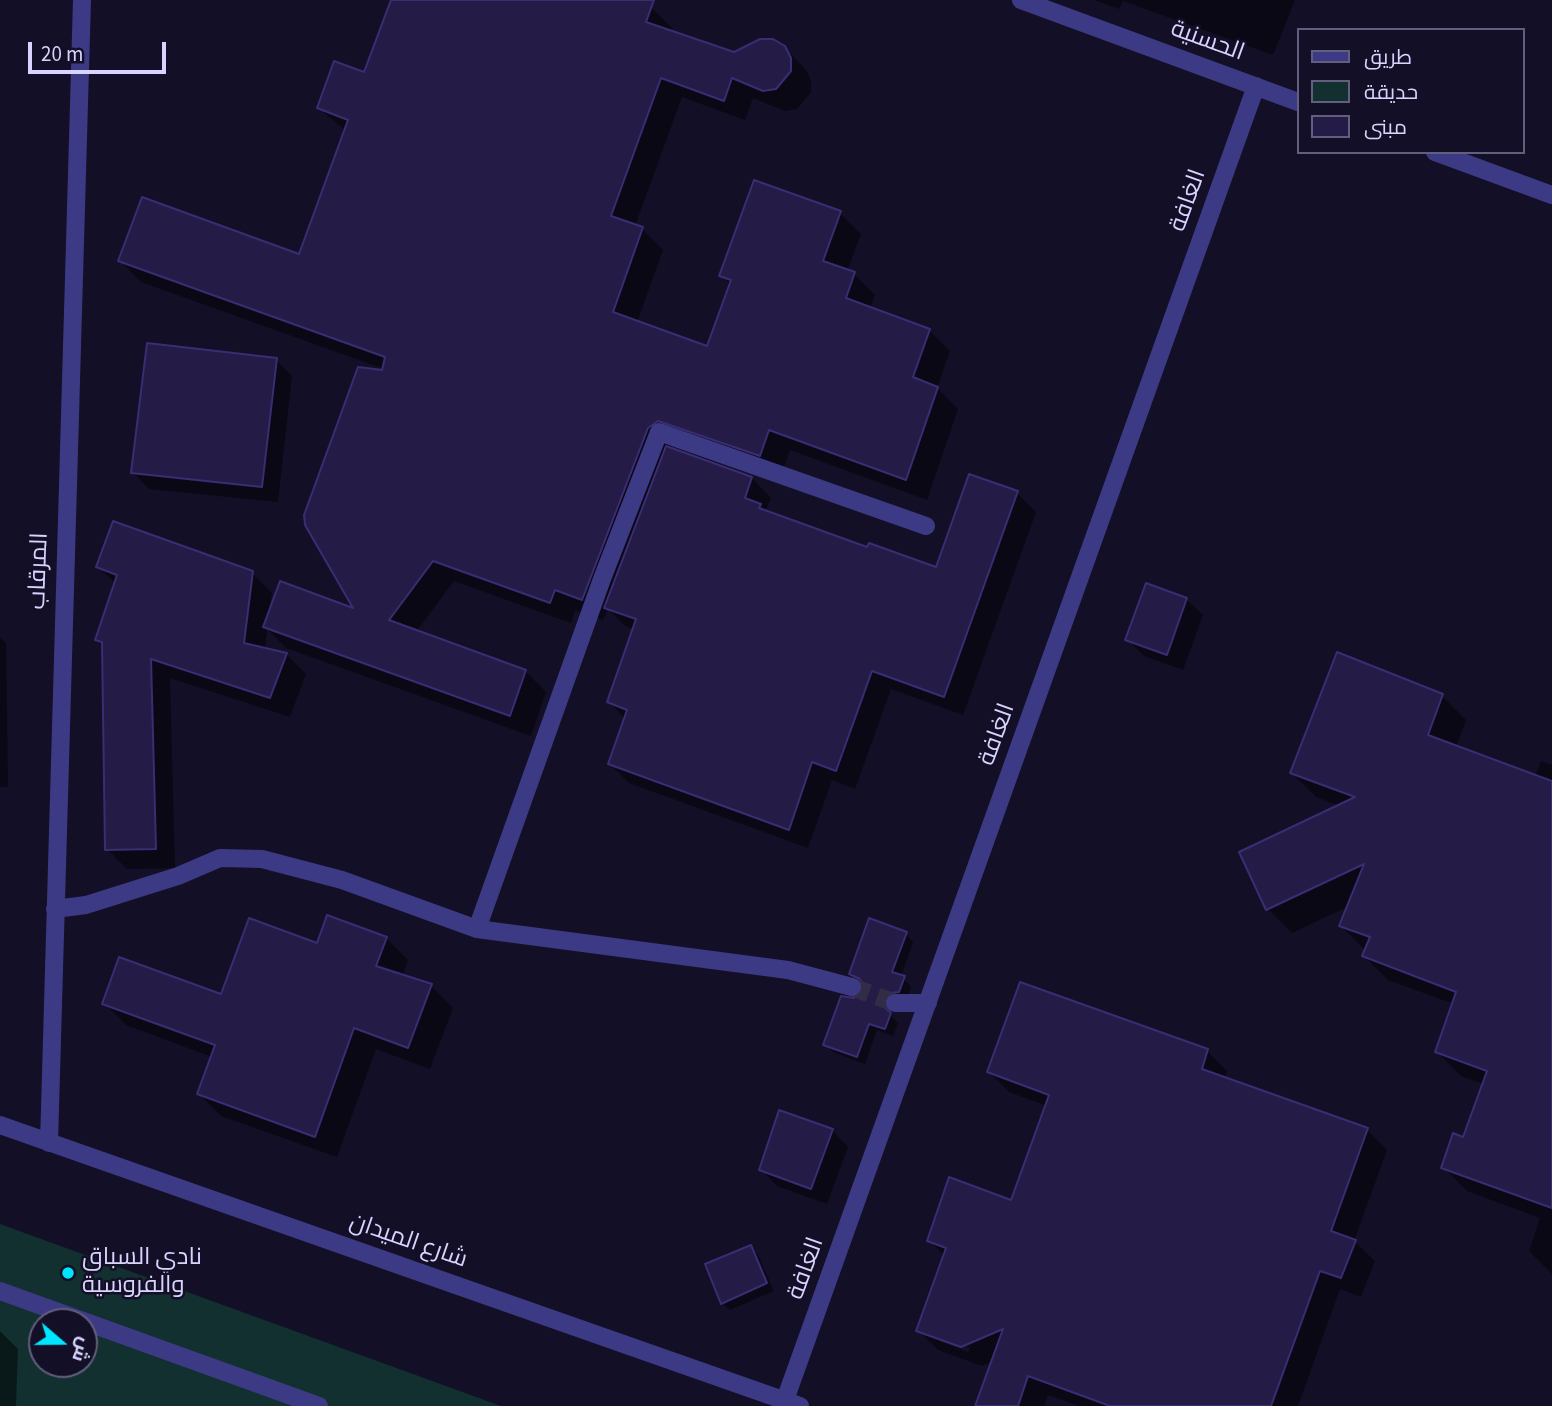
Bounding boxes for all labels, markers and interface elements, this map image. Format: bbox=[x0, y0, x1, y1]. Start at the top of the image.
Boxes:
street label: الحسنية bbox=[1166, 15, 1248, 69]
scale bar bbox=[32, 28, 170, 72]
legend bbox=[1296, 28, 1524, 154]
text: 20 m bbox=[41, 39, 83, 69]
text: طريق bbox=[1364, 42, 1412, 72]
text: حديقة bbox=[1364, 77, 1418, 107]
text: مبنى bbox=[1364, 112, 1407, 142]
street label: الغافة bbox=[1165, 166, 1213, 236]
street label: المرقاب bbox=[24, 532, 56, 610]
street label: الغافة bbox=[974, 700, 1022, 770]
street label: شارع الميدان bbox=[345, 1208, 471, 1276]
street label: الغافة bbox=[783, 1234, 831, 1304]
place label: نادي السباق والفروسية bbox=[82, 1245, 202, 1301]
marker: نادي السباق والفروسية bbox=[60, 1265, 76, 1281]
north arrow bbox=[28, 1308, 98, 1378]
text: ش bbox=[64, 1334, 98, 1366]

